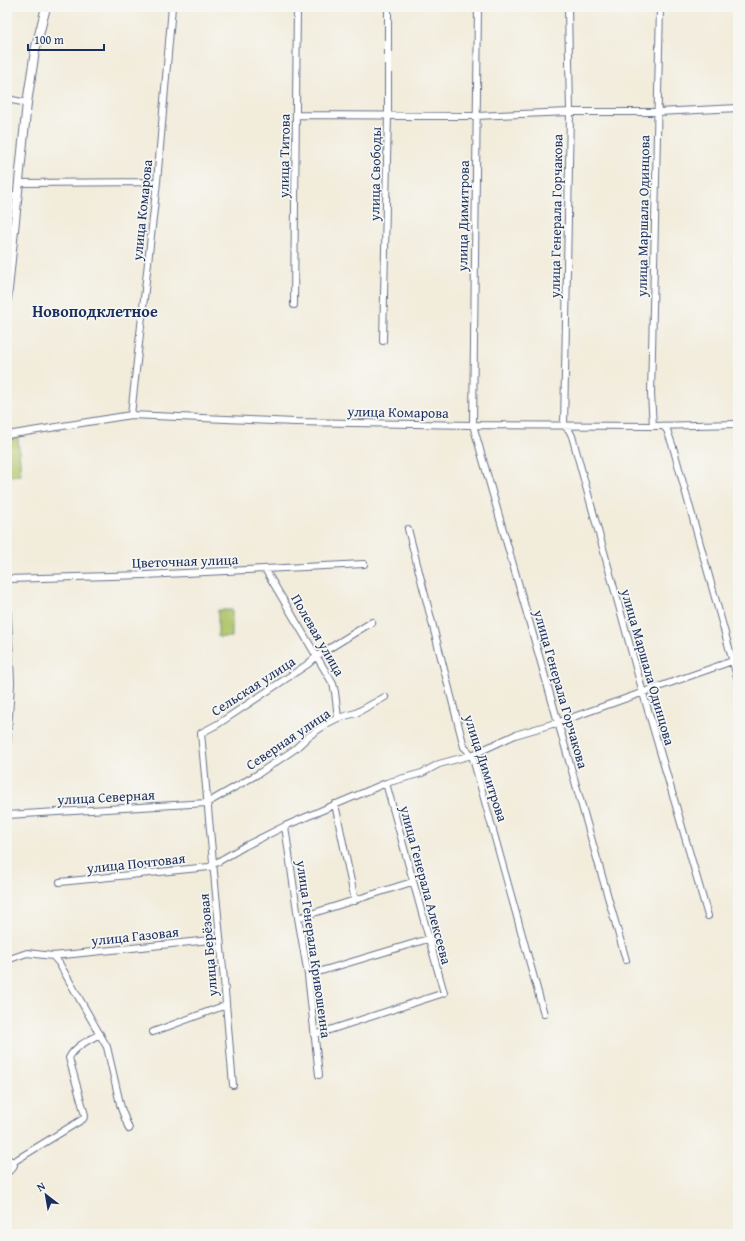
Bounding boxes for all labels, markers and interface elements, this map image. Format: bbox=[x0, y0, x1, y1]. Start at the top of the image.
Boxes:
scale bar bbox=[28, 26, 104, 52]
text: 100 m bbox=[34, 31, 64, 48]
street label: улица Титова bbox=[273, 113, 295, 199]
street label: улица Свободы bbox=[364, 127, 386, 222]
street label: улица Генерала Горчакова bbox=[545, 133, 567, 299]
street label: улица Маршала Одинцова bbox=[632, 135, 654, 298]
street label: улица Комарова bbox=[127, 158, 157, 263]
street label: улица Димитрова bbox=[452, 160, 474, 273]
district label: Новоподклетное bbox=[32, 299, 158, 323]
street label: улица Комарова bbox=[346, 401, 449, 423]
street label: Цветочная улица bbox=[131, 549, 239, 573]
street label: улица Маршала Одинцова bbox=[616, 585, 680, 748]
street label: Полевая улица bbox=[286, 590, 350, 680]
street label: улица Генерала Горчакова bbox=[528, 606, 593, 771]
street label: Сельская улица bbox=[207, 651, 299, 721]
street label: Северная улица bbox=[242, 703, 334, 775]
street label: улица Димитрова bbox=[459, 711, 513, 824]
street label: улица Северная bbox=[56, 784, 155, 810]
street label: улица Генерала Алексеева bbox=[395, 802, 457, 967]
street label: улица Почтовая bbox=[85, 848, 186, 878]
street label: улица Генерала Кривошеина bbox=[291, 858, 336, 1040]
street label: улица Берёзовая bbox=[194, 893, 223, 998]
street label: улица Газовая bbox=[89, 921, 180, 951]
north arrow bbox=[26, 1175, 66, 1215]
text: N bbox=[34, 1177, 49, 1195]

